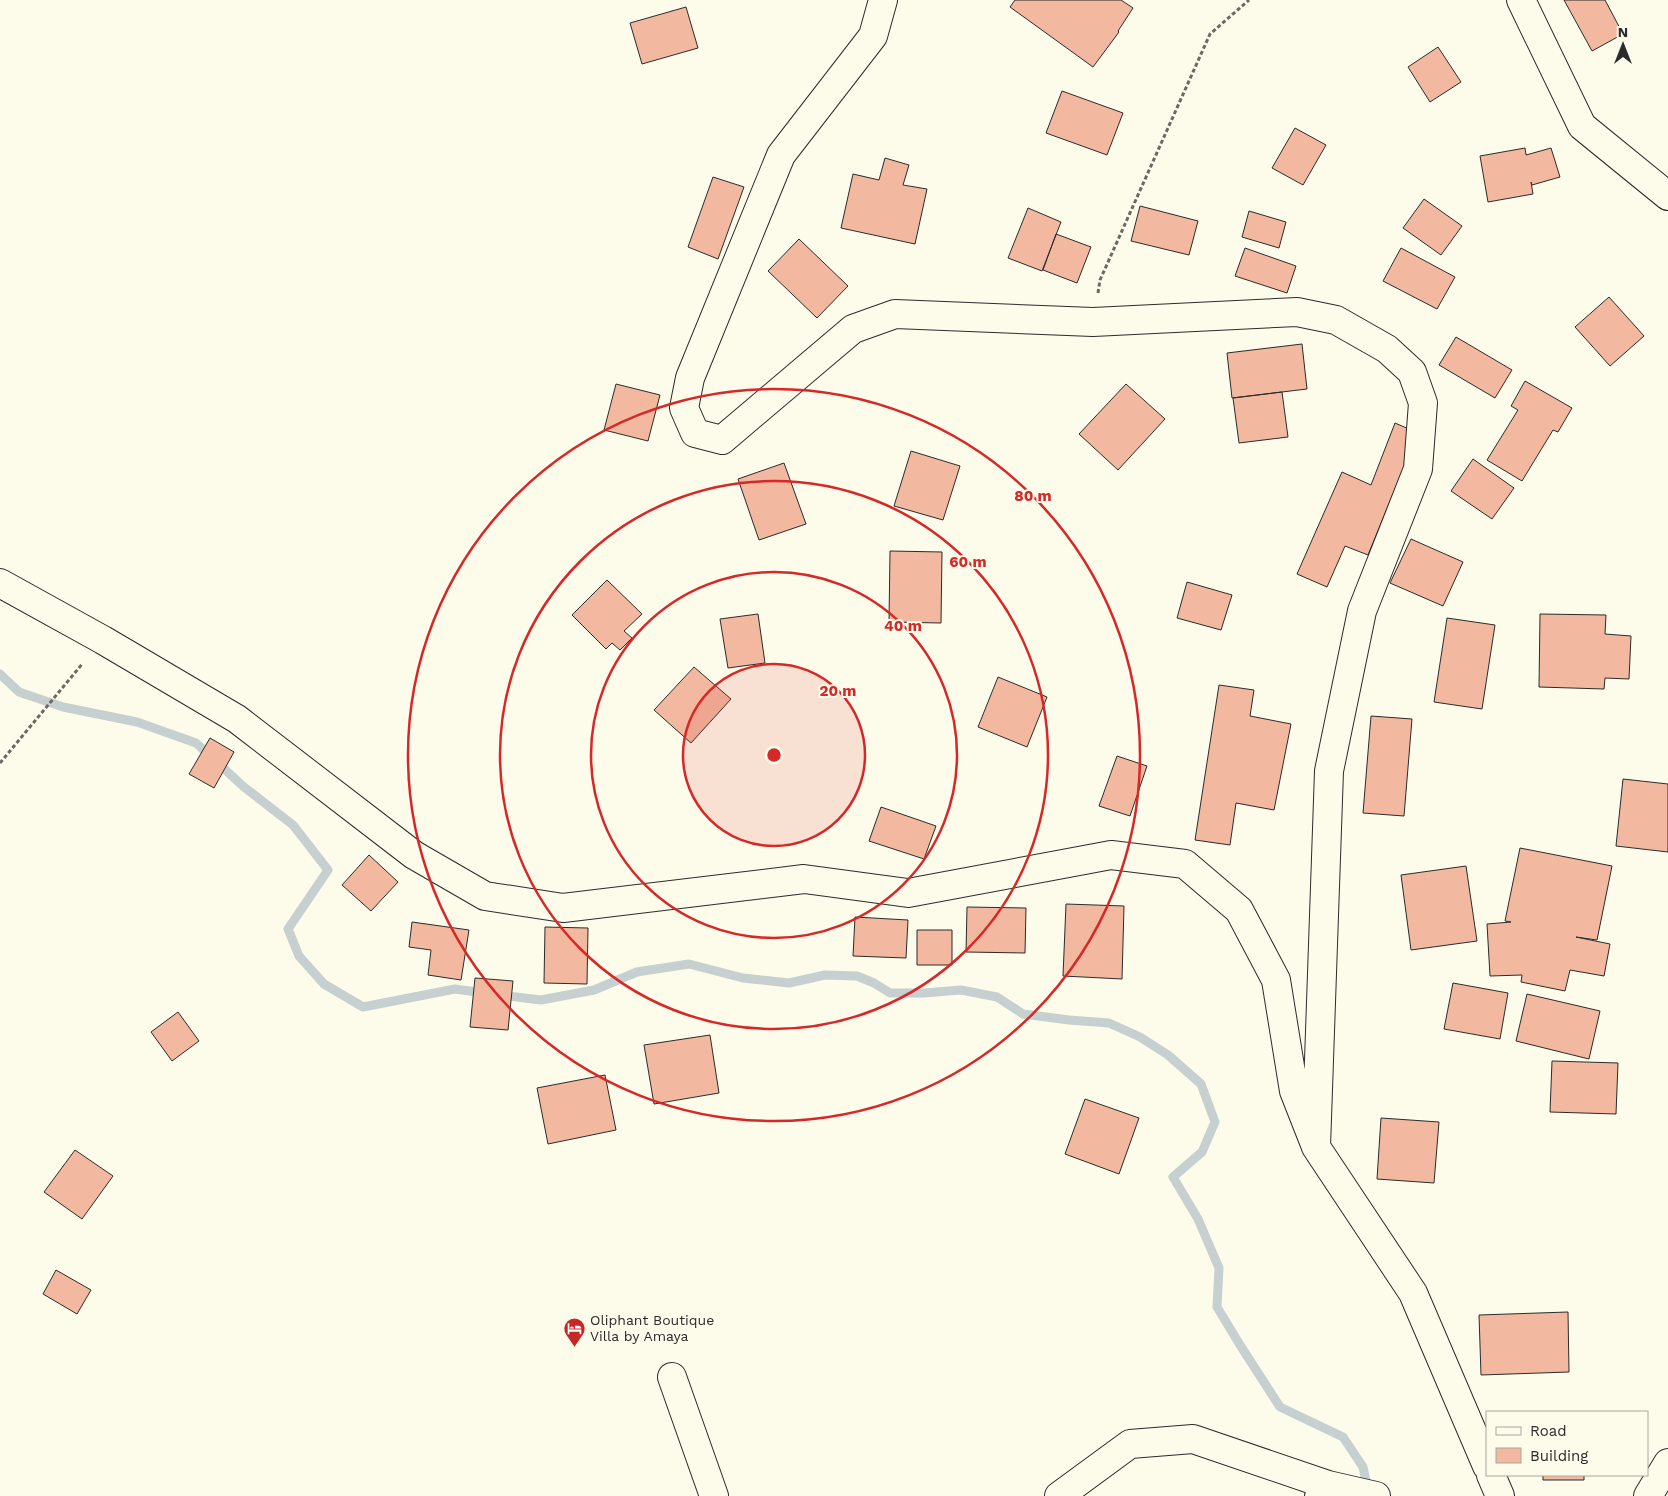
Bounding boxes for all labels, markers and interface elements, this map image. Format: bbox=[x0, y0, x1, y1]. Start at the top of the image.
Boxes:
north arrow bbox=[1598, 20, 1648, 70]
text: N bbox=[1618, 24, 1628, 40]
text: 80 m bbox=[1014, 487, 1052, 505]
text: 60 m bbox=[949, 553, 987, 571]
text: 40 m bbox=[884, 617, 922, 635]
text: 20 m bbox=[819, 682, 857, 700]
centre of rings bbox=[765, 746, 783, 764]
place label: Oliphant Boutique Villa by Amaya bbox=[590, 1312, 714, 1344]
hotel icon: Oliphant Boutique Villa by Amaya bbox=[562, 1316, 586, 1347]
legend bbox=[1486, 1411, 1648, 1476]
text: Road bbox=[1530, 1422, 1567, 1440]
text: Building bbox=[1530, 1447, 1588, 1465]

